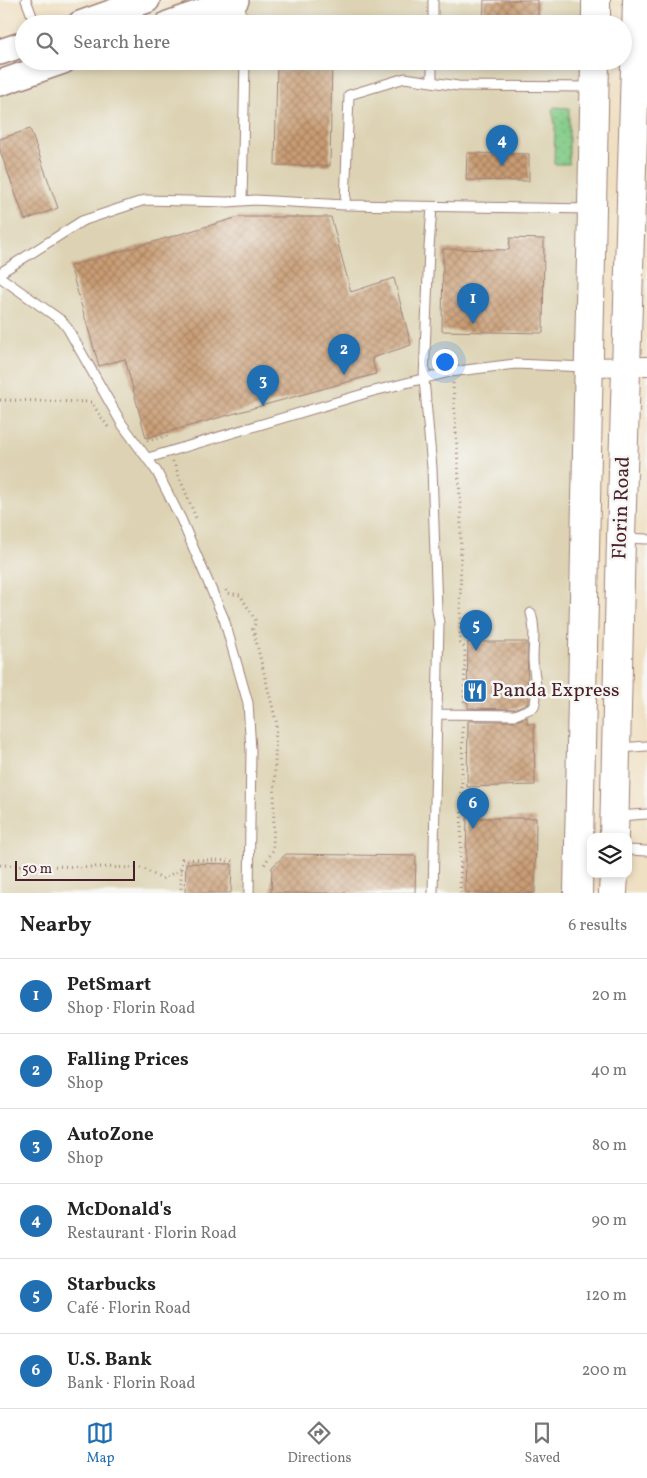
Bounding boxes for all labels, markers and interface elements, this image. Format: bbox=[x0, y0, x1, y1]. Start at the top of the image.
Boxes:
search box bbox=[15, 15, 632, 70]
icon: search bbox=[33, 29, 61, 57]
text: Search here bbox=[73, 30, 170, 56]
pin: 4 bbox=[486, 125, 518, 166]
pin: 1 bbox=[457, 283, 489, 324]
pin: 2 bbox=[328, 334, 360, 375]
your location bbox=[432, 349, 458, 375]
pin: 3 bbox=[247, 365, 279, 406]
street label: Florin Road bbox=[606, 456, 638, 560]
pin: 5 bbox=[460, 610, 492, 651]
place label: Panda Express bbox=[492, 677, 620, 705]
restaurant icon: Panda Express bbox=[462, 678, 488, 704]
pin: 6 bbox=[457, 788, 489, 829]
map controls bbox=[587, 833, 632, 878]
button: layers bbox=[587, 833, 632, 878]
scale bar bbox=[15, 858, 135, 881]
text: 50 m bbox=[22, 860, 52, 879]
text: Nearby bbox=[20, 911, 91, 940]
text: 6 results bbox=[568, 915, 627, 937]
text: PetSmart bbox=[67, 972, 151, 998]
text: 1 bbox=[33, 985, 39, 1007]
text: 20 m bbox=[592, 985, 627, 1007]
text: Shop · Florin Road bbox=[67, 998, 195, 1020]
text: Falling Prices bbox=[67, 1047, 189, 1073]
text: 2 bbox=[32, 1060, 40, 1082]
text: 40 m bbox=[591, 1060, 627, 1082]
text: Shop bbox=[67, 1073, 103, 1095]
text: AutoZone bbox=[67, 1122, 154, 1148]
text: 3 bbox=[32, 1135, 40, 1157]
text: 80 m bbox=[592, 1135, 627, 1157]
text: Shop bbox=[67, 1148, 103, 1170]
text: McDonald's bbox=[67, 1197, 172, 1223]
text: 4 bbox=[31, 1210, 41, 1232]
text: 90 m bbox=[591, 1210, 627, 1232]
text: Restaurant · Florin Road bbox=[67, 1223, 237, 1245]
text: Starbucks bbox=[67, 1272, 156, 1298]
text: 5 bbox=[32, 1285, 40, 1307]
text: 120 m bbox=[585, 1285, 627, 1307]
text: Café · Florin Road bbox=[67, 1298, 191, 1320]
text: U.S. Bank bbox=[67, 1347, 152, 1373]
text: 6 bbox=[32, 1360, 40, 1382]
text: 200 m bbox=[582, 1360, 627, 1382]
text: Bank · Florin Road bbox=[67, 1373, 195, 1395]
tab: Map bbox=[86, 1419, 114, 1468]
tab: Directions bbox=[287, 1419, 352, 1468]
tab: Saved bbox=[524, 1419, 561, 1468]

